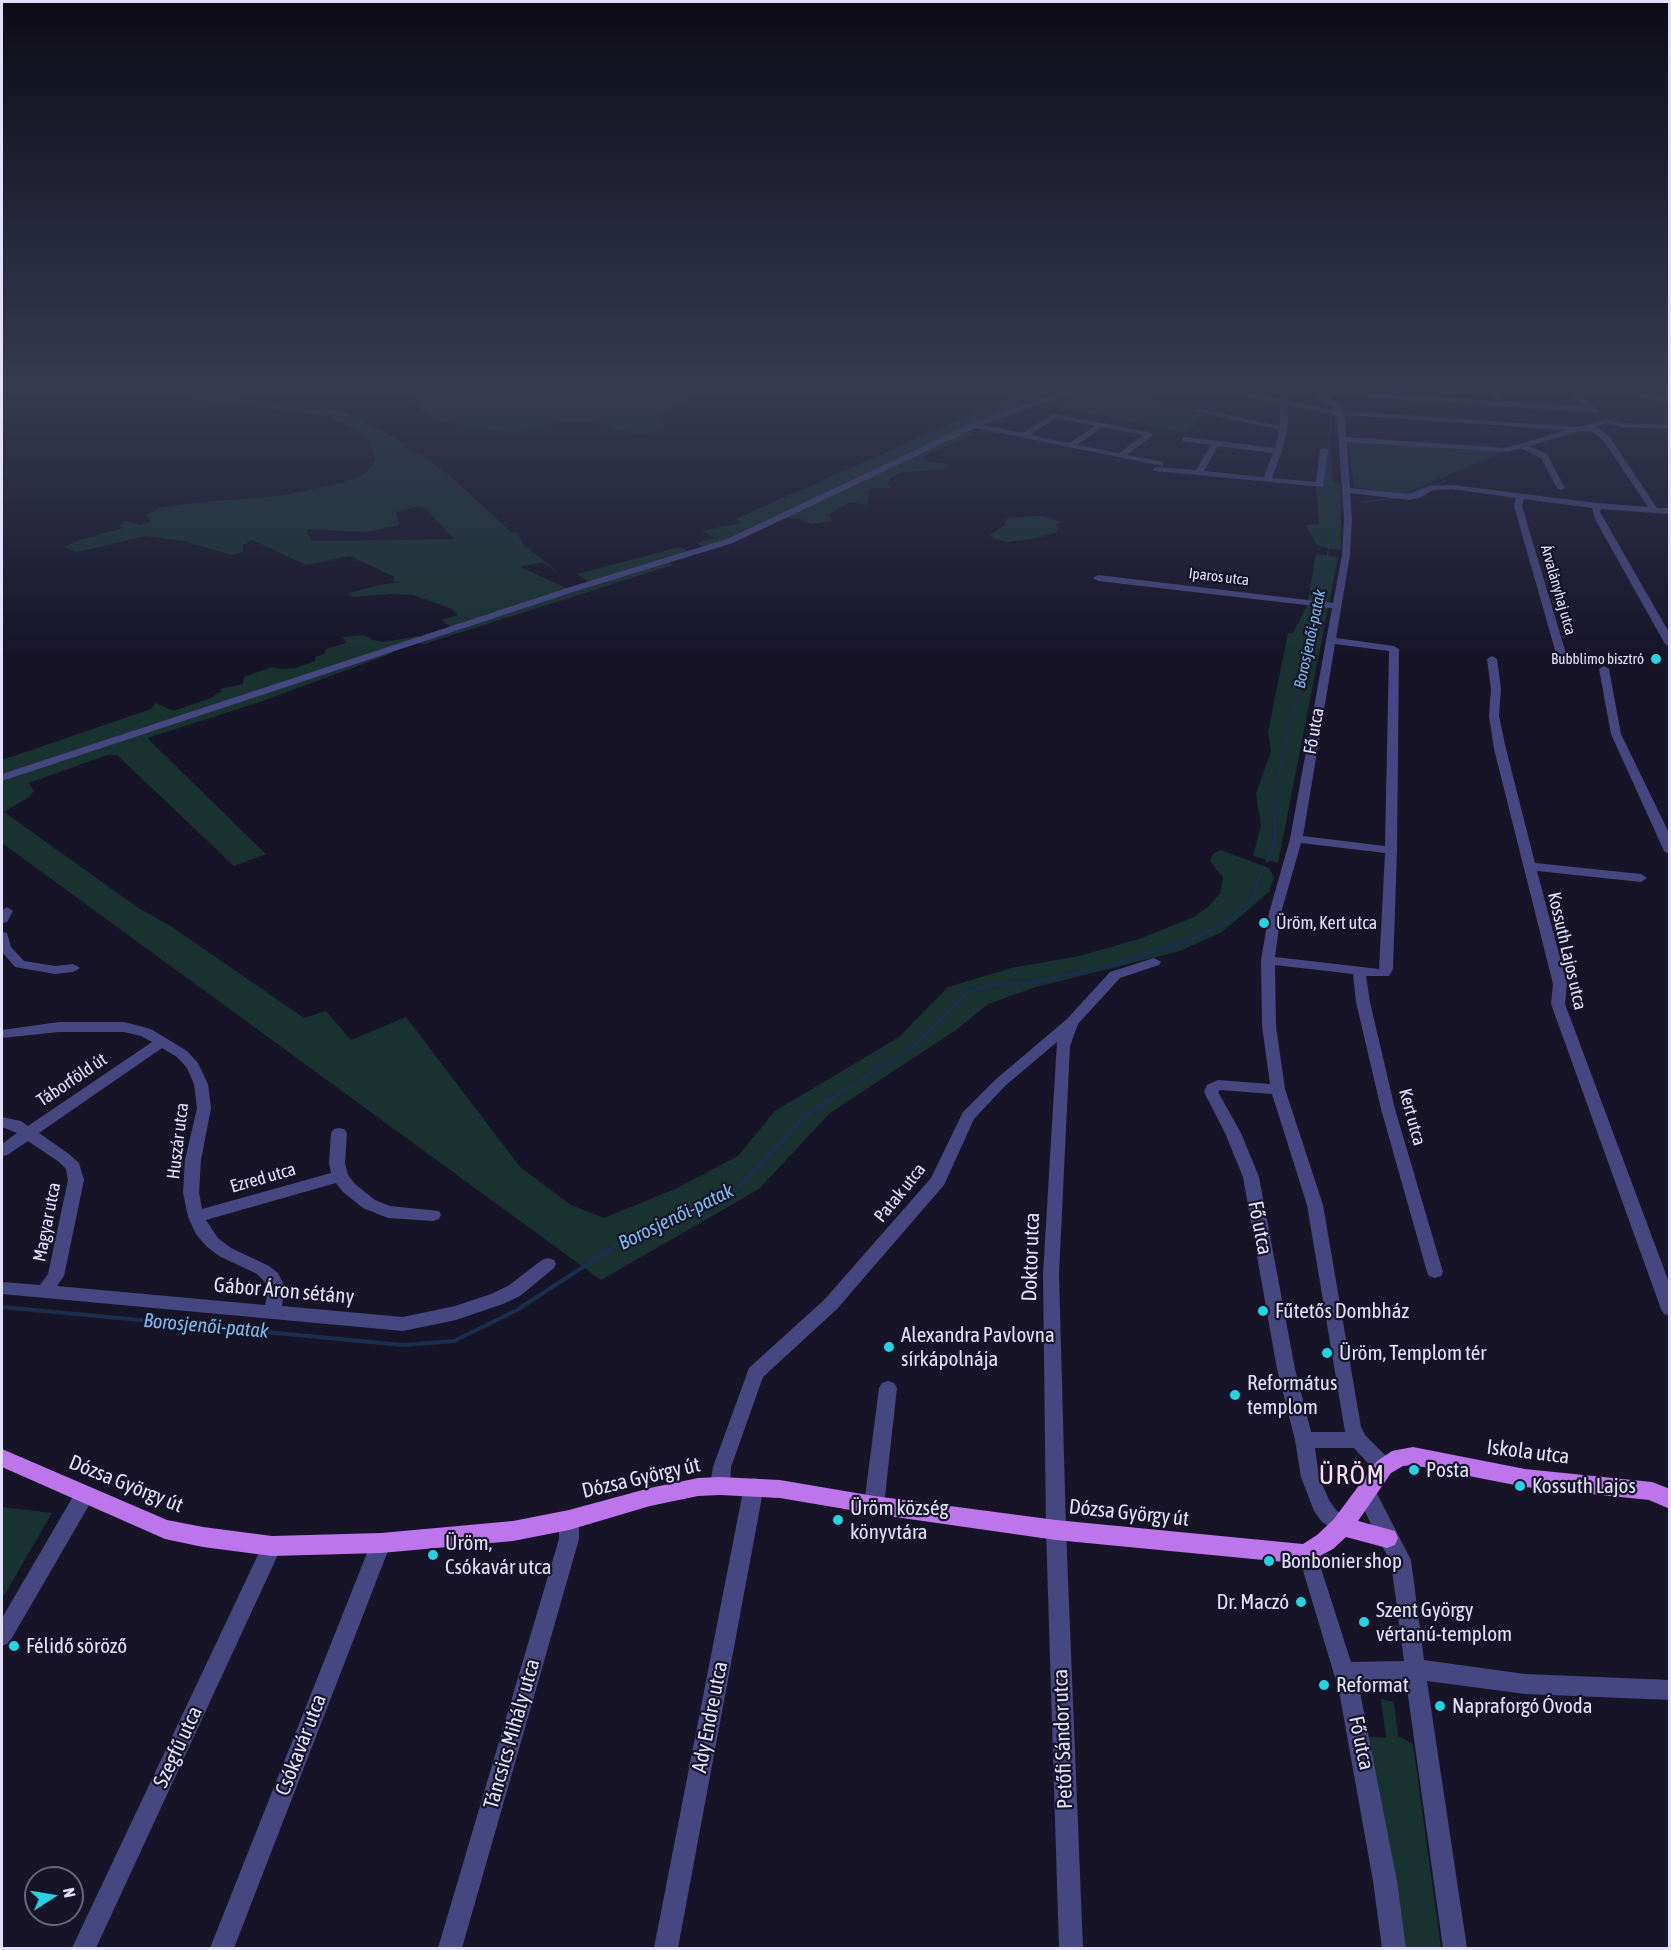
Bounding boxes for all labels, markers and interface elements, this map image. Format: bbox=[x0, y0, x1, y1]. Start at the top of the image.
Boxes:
street label: Árvalányhaj utca bbox=[1537, 543, 1579, 637]
street label: Iparos utca bbox=[1188, 564, 1250, 590]
water label: Borosjenői-patak bbox=[1290, 588, 1330, 690]
place label: Bubblimo bisztró bbox=[1551, 650, 1644, 668]
marker: Bubblimo bisztró bbox=[1649, 652, 1663, 666]
street label: Fő utca bbox=[1299, 706, 1329, 756]
street label: Kossuth Lajos utca bbox=[1543, 890, 1591, 1012]
place label: Üröm, Kert utca bbox=[1276, 912, 1377, 934]
marker: Üröm, Kert utca bbox=[1257, 916, 1271, 930]
street label: Táborföld út bbox=[33, 1049, 111, 1111]
street label: Kert utca bbox=[1394, 1086, 1430, 1148]
street label: Huszár utca bbox=[163, 1102, 193, 1180]
street label: Ezred utca bbox=[228, 1158, 298, 1198]
street label: Patak utca bbox=[870, 1159, 930, 1227]
water label: Borosjenői-patak bbox=[614, 1179, 738, 1255]
street label: Magyar utca bbox=[29, 1181, 65, 1263]
street label: Fő utca bbox=[1242, 1199, 1278, 1257]
street label: Doktor utca bbox=[1017, 1212, 1045, 1302]
street label: Gábor Áron sétány bbox=[213, 1272, 355, 1310]
place label: Fűtetős Dombház bbox=[1275, 1298, 1409, 1324]
marker: Fűtetős Dombház bbox=[1256, 1304, 1270, 1318]
water label: Borosjenői-patak bbox=[142, 1309, 270, 1343]
place label: Alexandra Pavlovna sírkápolnája bbox=[901, 1322, 1055, 1372]
marker: Alexandra Pavlovna sírkápolnája bbox=[882, 1340, 896, 1354]
place label: Üröm, Templom tér bbox=[1339, 1340, 1487, 1366]
marker: Üröm, Templom tér bbox=[1320, 1346, 1334, 1360]
place label: Református templom bbox=[1247, 1370, 1337, 1420]
marker: Református templom bbox=[1228, 1388, 1242, 1402]
street label: Iskola utca bbox=[1485, 1434, 1571, 1470]
street label: Dózsa György út bbox=[65, 1450, 187, 1518]
street label: Dózsa György út bbox=[579, 1452, 703, 1504]
place label: Posta bbox=[1426, 1457, 1469, 1483]
district label: ÜRÖM bbox=[1319, 1460, 1385, 1492]
marker: Posta bbox=[1407, 1463, 1421, 1477]
place label: Kossuth Lajos bbox=[1532, 1473, 1636, 1499]
marker: Kossuth Lajos bbox=[1513, 1479, 1527, 1493]
street label: Dózsa György út bbox=[1068, 1494, 1190, 1532]
place label: Üröm község könyvtára bbox=[850, 1495, 948, 1545]
marker: Üröm község könyvtára bbox=[831, 1513, 845, 1527]
place label: Üröm, Csókavár utca bbox=[445, 1530, 552, 1580]
marker: Üröm, Csókavár utca bbox=[426, 1548, 440, 1562]
place label: Bonbonier shop bbox=[1281, 1548, 1402, 1574]
marker: Bonbonier shop bbox=[1262, 1554, 1276, 1568]
place label: Dr. Maczó bbox=[1216, 1589, 1289, 1615]
marker: Dr. Maczó bbox=[1294, 1595, 1308, 1609]
place label: Szent György vértanú-templom bbox=[1376, 1597, 1512, 1647]
marker: Szent György vértanú-templom bbox=[1357, 1615, 1371, 1629]
place label: Félidő söröző bbox=[26, 1633, 127, 1659]
marker: Félidő söröző bbox=[7, 1639, 21, 1653]
street label: Táncsics Mihály utca bbox=[479, 1656, 545, 1812]
street label: Ady Endre utca bbox=[687, 1659, 733, 1775]
street label: Petőfi Sándor utca bbox=[1048, 1669, 1078, 1809]
place label: Reformat bbox=[1336, 1672, 1409, 1698]
marker: Reformat bbox=[1317, 1678, 1331, 1692]
street label: Csókavár utca bbox=[270, 1691, 332, 1799]
place label: Napraforgó Óvoda bbox=[1452, 1693, 1593, 1719]
marker: Napraforgó Óvoda bbox=[1433, 1699, 1447, 1713]
street label: Szegfű utca bbox=[148, 1702, 208, 1792]
street label: Fő utca bbox=[1343, 1714, 1379, 1772]
north arrow bbox=[24, 1866, 84, 1926]
text: N bbox=[60, 1886, 79, 1899]

